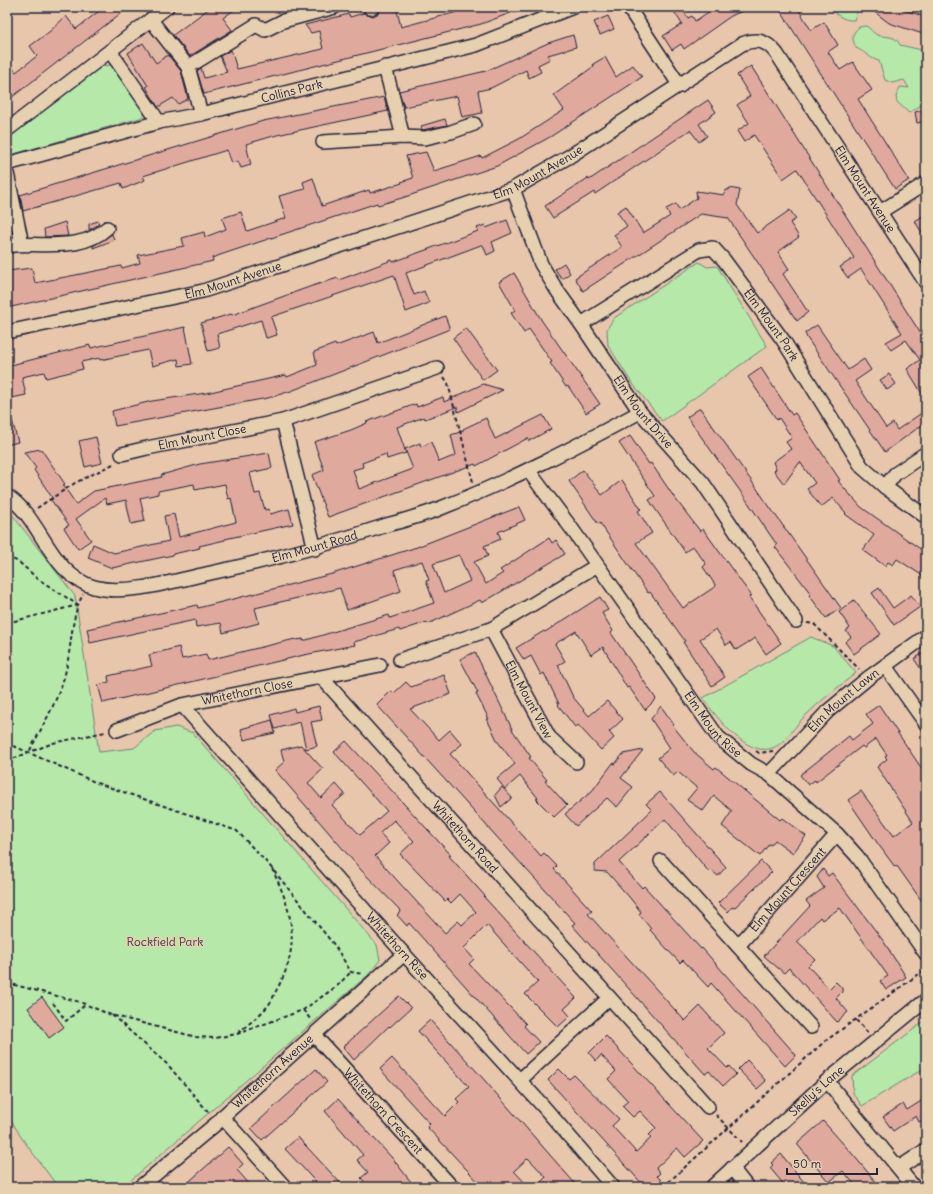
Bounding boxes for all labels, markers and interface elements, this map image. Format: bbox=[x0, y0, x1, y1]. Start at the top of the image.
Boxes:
street label: Collins Park bbox=[259, 76, 324, 106]
street label: Elm Mount Avenue bbox=[491, 142, 585, 202]
street label: Elm Mount Avenue bbox=[832, 143, 899, 235]
street label: Elm Mount Avenue bbox=[183, 258, 283, 302]
street label: Elm Mount Park bbox=[741, 286, 802, 364]
street label: Elm Mount Drive bbox=[610, 372, 677, 451]
street label: Elm Mount Close bbox=[157, 420, 248, 453]
street label: Elm Mount Road bbox=[270, 527, 359, 565]
street label: Elm Mount View bbox=[502, 658, 557, 741]
street label: Elm Mount Lawn bbox=[804, 665, 882, 735]
street label: Whitethorn Close bbox=[200, 675, 294, 708]
street label: Elm Mount Rise bbox=[681, 688, 745, 761]
street label: Whitethorn Road bbox=[429, 798, 502, 876]
street label: Elm Mount Crescent bbox=[746, 844, 829, 935]
street label: Whitethorn Rise bbox=[363, 909, 432, 983]
park label: Rockfield Park bbox=[127, 934, 203, 949]
street label: Whitethorn Avenue bbox=[229, 1031, 316, 1111]
street label: Skelly's Lane bbox=[786, 1062, 847, 1119]
street label: Whitethorn Crescent bbox=[341, 1065, 426, 1157]
scale bar bbox=[787, 1150, 877, 1176]
text: 50 m bbox=[793, 1156, 822, 1171]

